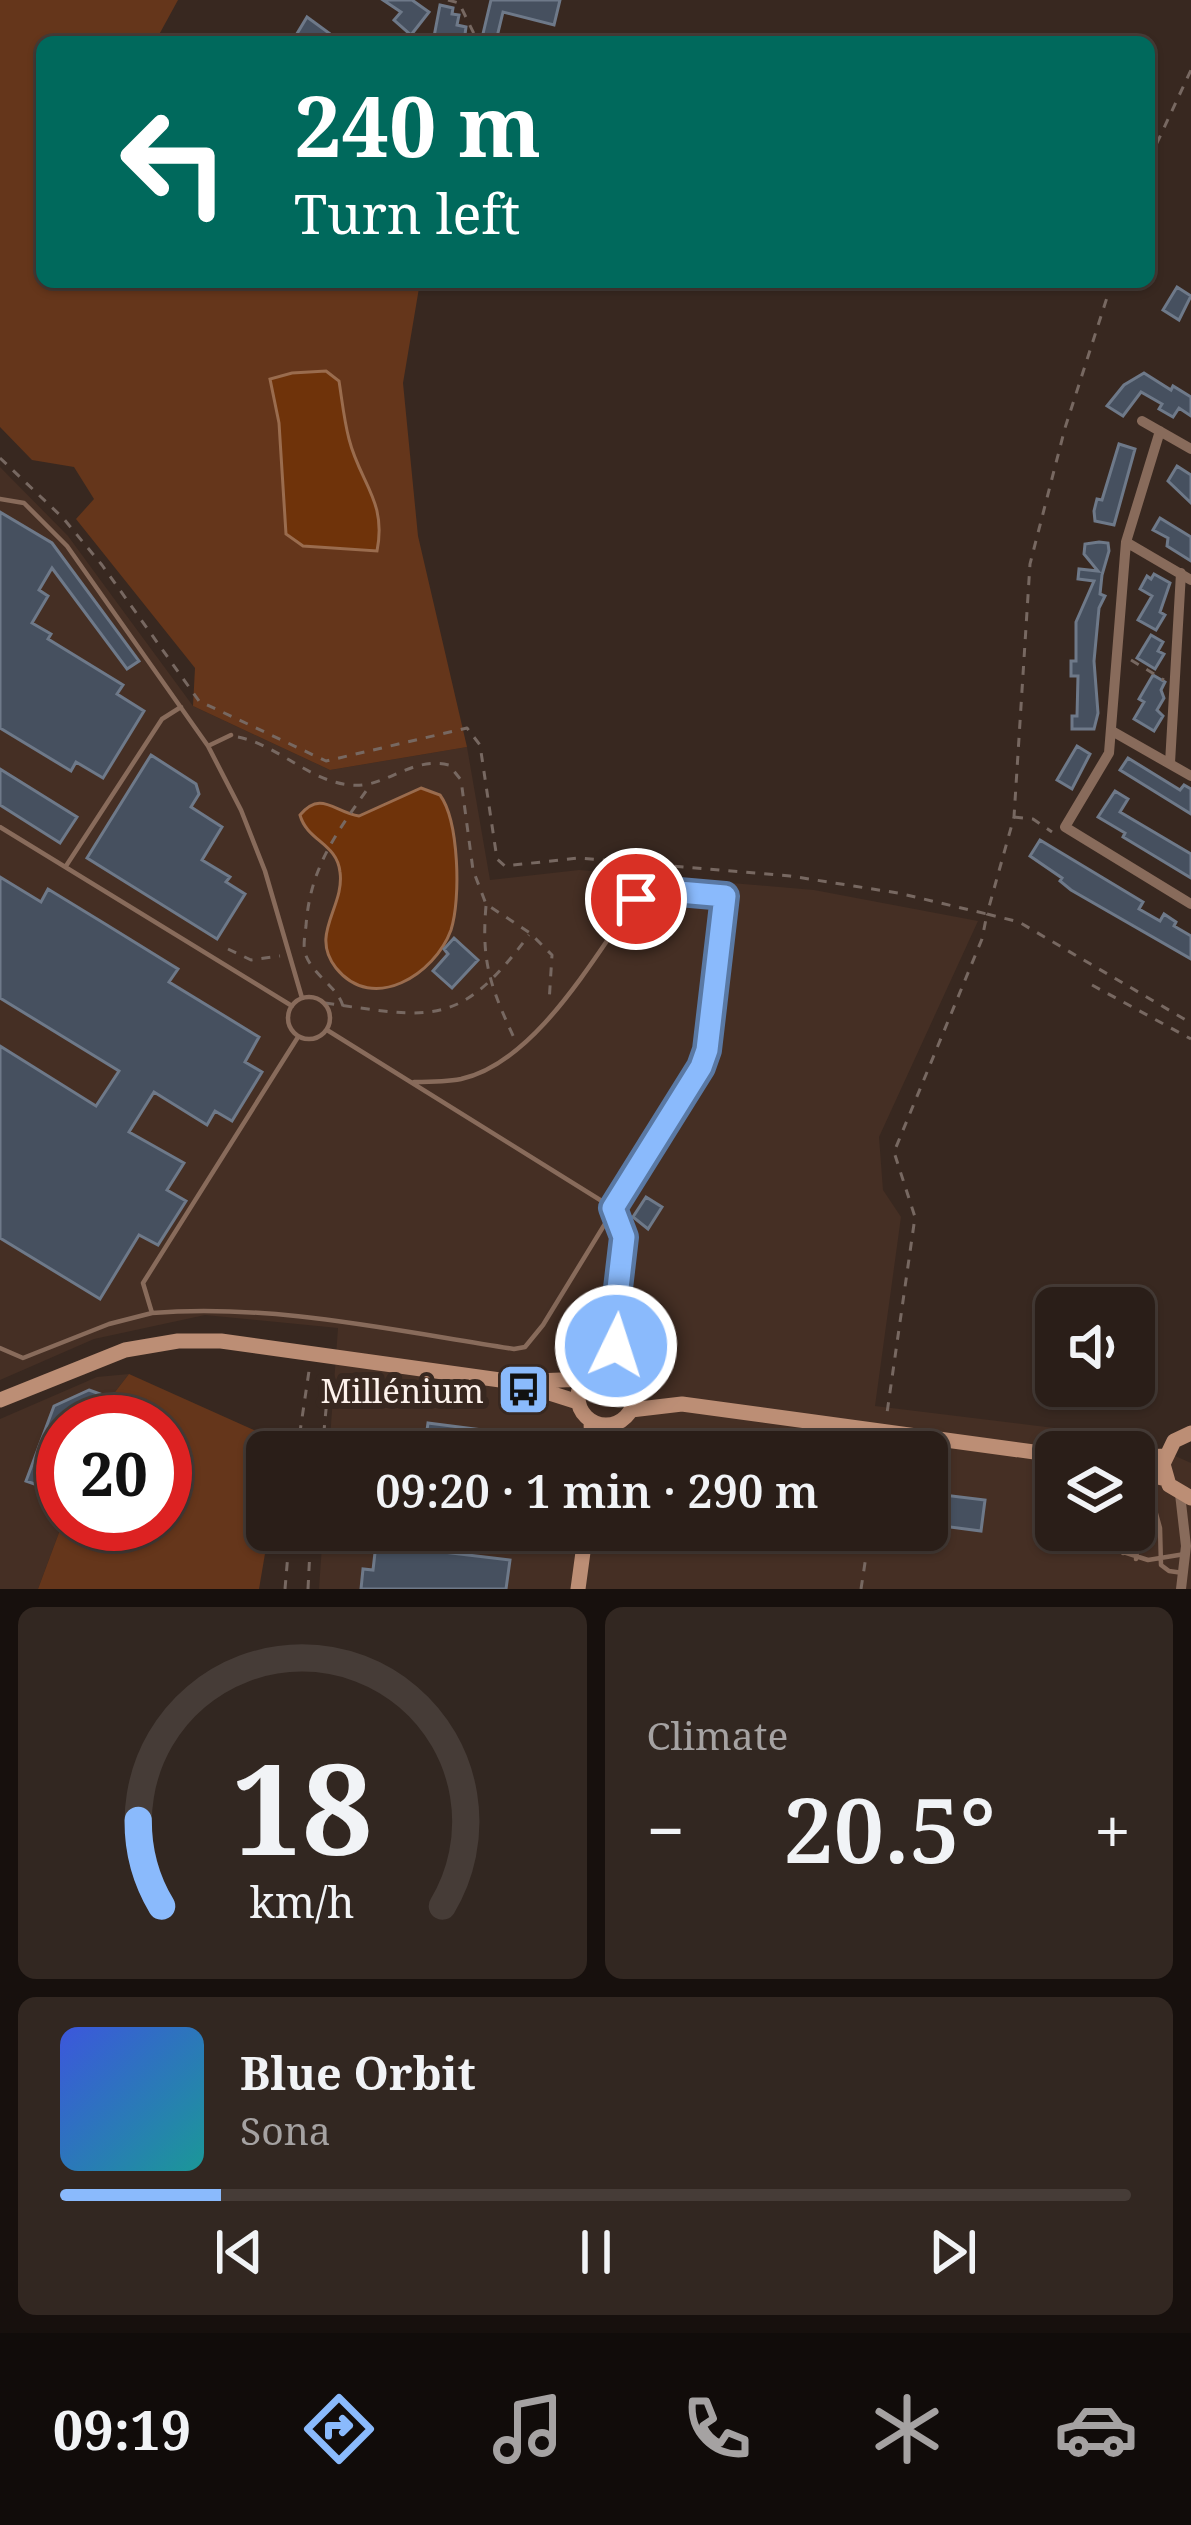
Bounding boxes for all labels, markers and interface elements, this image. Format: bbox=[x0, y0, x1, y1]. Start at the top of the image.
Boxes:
text: 240 m bbox=[294, 67, 541, 182]
icon: left bbox=[96, 84, 252, 240]
text: Turn left bbox=[294, 176, 520, 250]
pin bbox=[585, 848, 687, 950]
icon: arrive bbox=[603, 866, 669, 932]
position arrow bbox=[553, 1283, 679, 1409]
map controls bbox=[1035, 1287, 1155, 1551]
button: sound bbox=[1035, 1287, 1155, 1407]
bus stop icon: Millénium bbox=[495, 1362, 551, 1418]
place label: Millénium bbox=[320, 1368, 484, 1413]
speed limit sign: 20 bbox=[36, 1395, 192, 1551]
button: layers bbox=[1035, 1431, 1155, 1551]
text: 09:20 · 1 min · 290 m bbox=[375, 1460, 819, 1521]
text: Climate bbox=[647, 1708, 788, 1761]
text: 18 bbox=[232, 1722, 373, 1892]
text: 20.5° bbox=[783, 1767, 996, 1889]
text: − bbox=[647, 1784, 685, 1874]
text: + bbox=[1094, 1784, 1131, 1874]
text: km/h bbox=[250, 1872, 355, 1931]
text: Blue Orbit bbox=[240, 2042, 476, 2103]
text: Sona bbox=[240, 2103, 331, 2156]
icon: previous bbox=[206, 2219, 272, 2285]
icon: pause bbox=[563, 2219, 629, 2285]
icon: next bbox=[920, 2219, 986, 2285]
icon: directions bbox=[297, 2387, 381, 2471]
icon: music bbox=[486, 2387, 570, 2471]
icon: phone bbox=[675, 2387, 759, 2471]
icon: climate bbox=[865, 2387, 949, 2471]
icon: car bbox=[1054, 2387, 1138, 2471]
text: 09:19 bbox=[53, 2392, 191, 2466]

